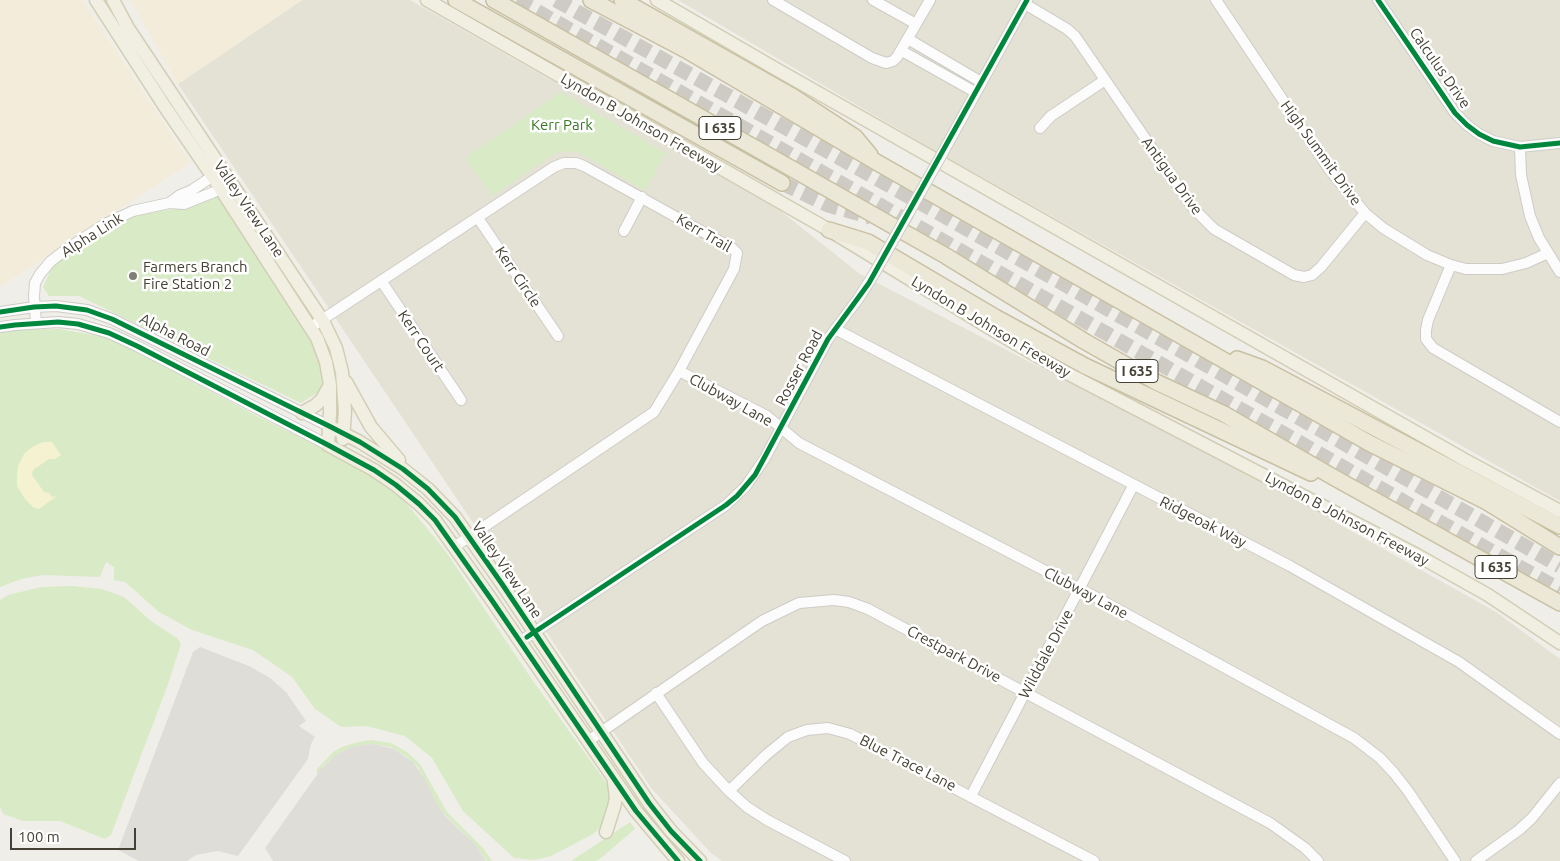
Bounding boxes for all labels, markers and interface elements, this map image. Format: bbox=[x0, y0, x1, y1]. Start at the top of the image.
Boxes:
street label: Calculus Drive bbox=[1406, 24, 1474, 112]
street label: Lyndon B Johnson Freeway bbox=[557, 70, 725, 176]
street label: High Summit Drive bbox=[1277, 97, 1365, 209]
park label: Kerr Park bbox=[531, 116, 593, 134]
road number: I 635 bbox=[699, 116, 741, 140]
street label: Antigua Drive bbox=[1138, 134, 1206, 218]
street label: Valley View Lane bbox=[210, 157, 288, 261]
street label: Alpha Link bbox=[58, 209, 126, 261]
street label: Kerr Trail bbox=[673, 210, 735, 256]
street label: Kerr Circle bbox=[491, 243, 545, 311]
place label: Farmers Branch Fire Station 2 bbox=[143, 258, 248, 293]
marker: Farmers Branch Fire Station 2 bbox=[127, 270, 139, 282]
street label: Lyndon B Johnson Freeway bbox=[908, 272, 1074, 382]
street label: Kerr Court bbox=[394, 307, 448, 375]
street label: Alpha Road bbox=[137, 310, 213, 360]
street label: Rosser Road bbox=[772, 327, 826, 409]
road number: I 635 bbox=[1116, 360, 1158, 382]
street label: Clubway Lane bbox=[686, 370, 776, 430]
street label: Lyndon B Johnson Freeway bbox=[1262, 468, 1432, 570]
street label: Ridgeoak Way bbox=[1157, 492, 1249, 552]
street label: Valley View Lane bbox=[468, 518, 546, 622]
road number: I 635 bbox=[1475, 556, 1517, 578]
street label: Clubway Lane bbox=[1041, 563, 1131, 623]
street label: Wilddale Drive bbox=[1015, 606, 1077, 702]
street label: Crestpark Drive bbox=[904, 622, 1004, 686]
street label: Blue Trace Lane bbox=[857, 731, 959, 795]
scale bar bbox=[12, 818, 139, 850]
text: 100 m bbox=[18, 828, 60, 845]

